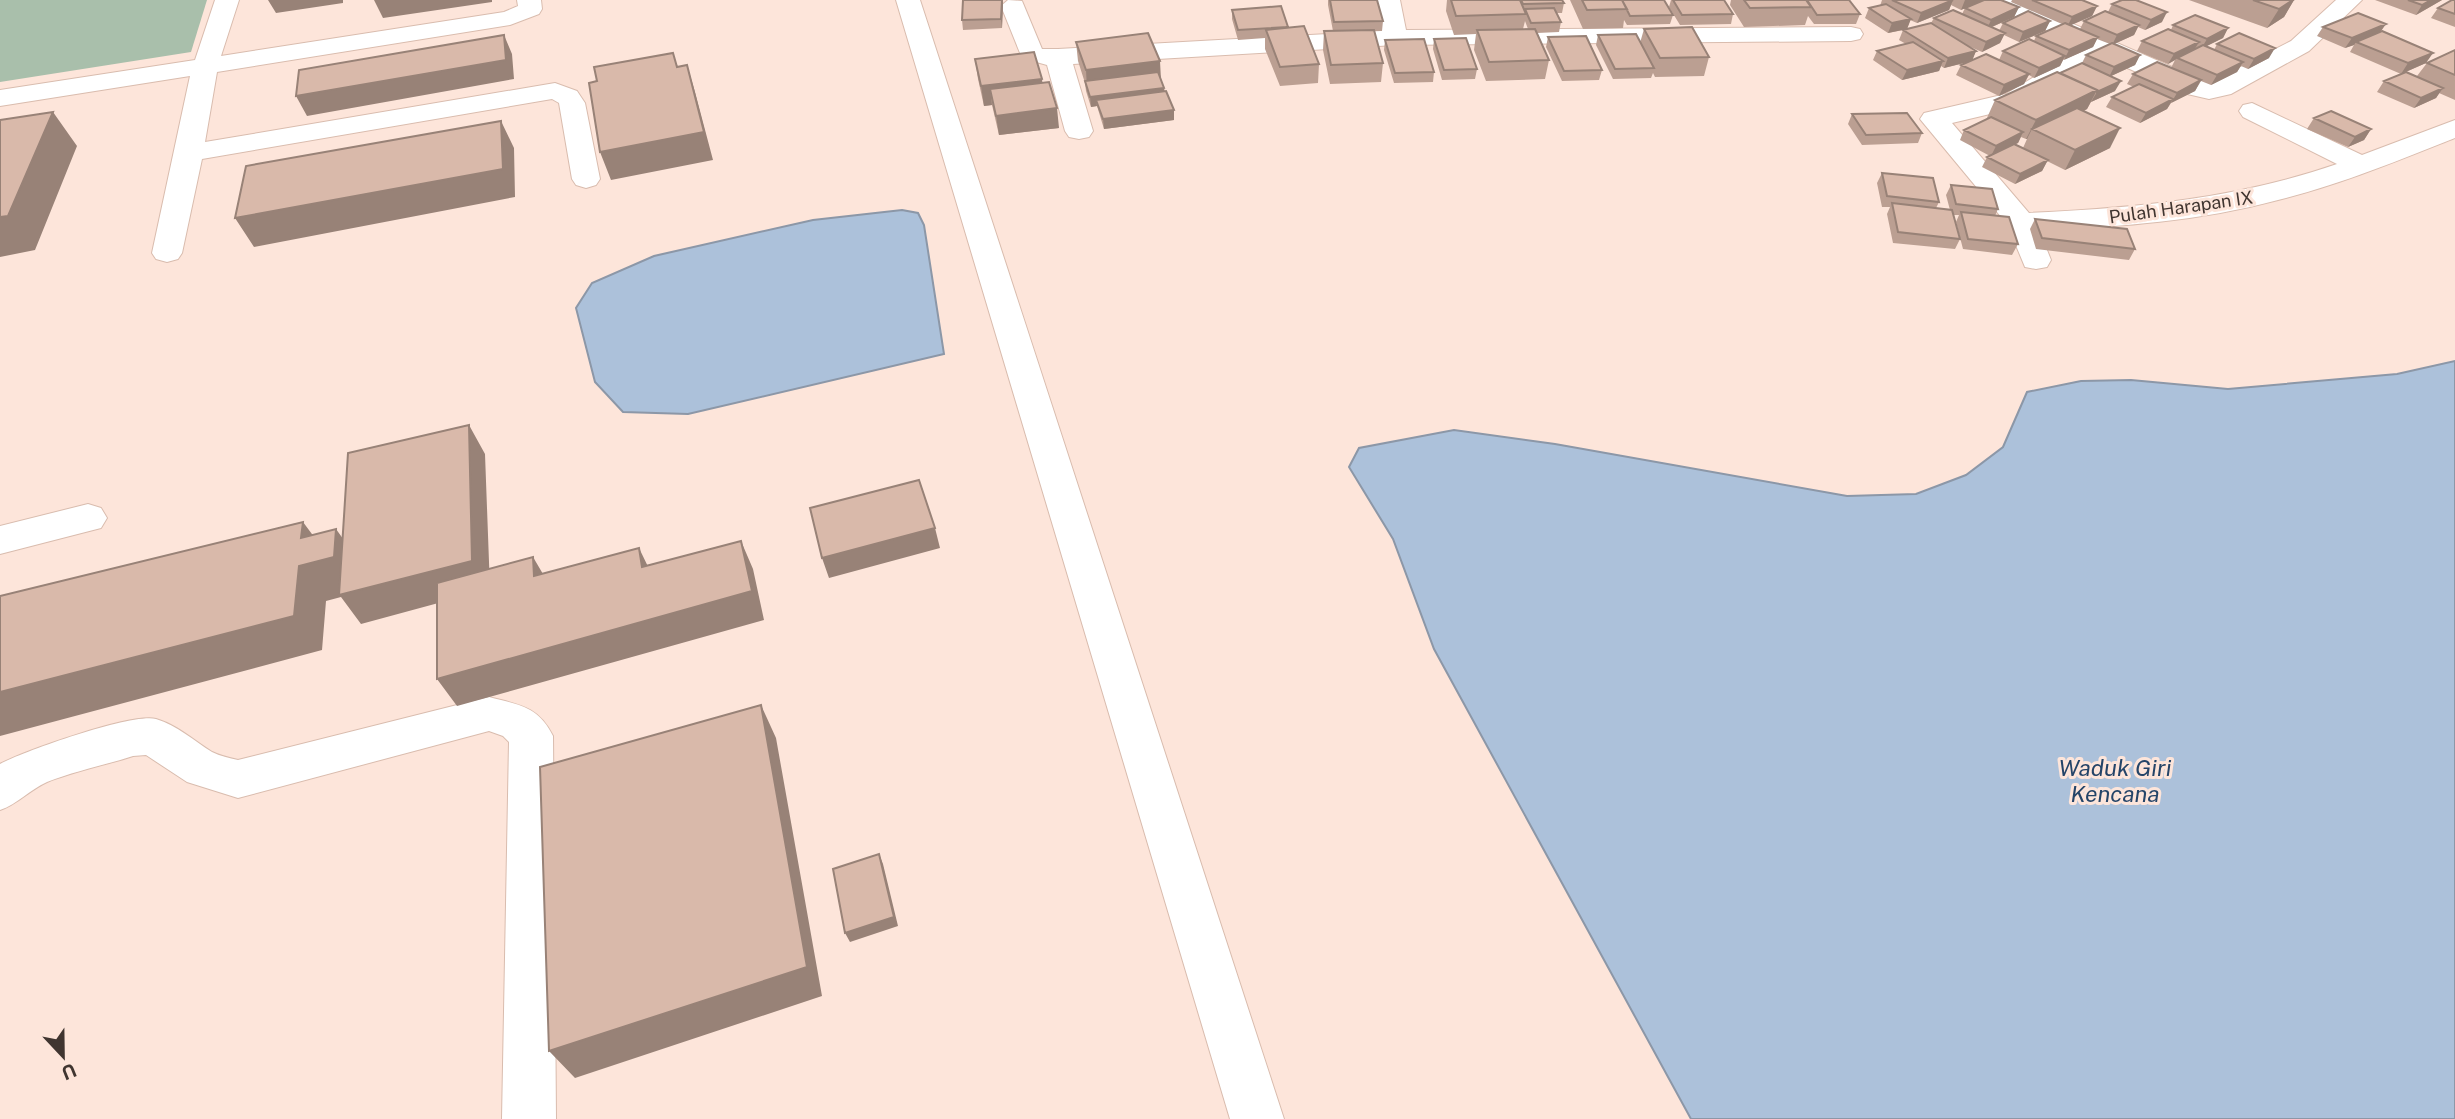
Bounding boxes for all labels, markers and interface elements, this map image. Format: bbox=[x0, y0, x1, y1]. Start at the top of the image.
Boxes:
street label: Pulah Harapan IX bbox=[2108, 186, 2254, 228]
water label: Waduk Giri Kencana bbox=[2059, 754, 2172, 807]
north arrow bbox=[28, 1021, 98, 1091]
text: U bbox=[59, 1059, 80, 1085]

